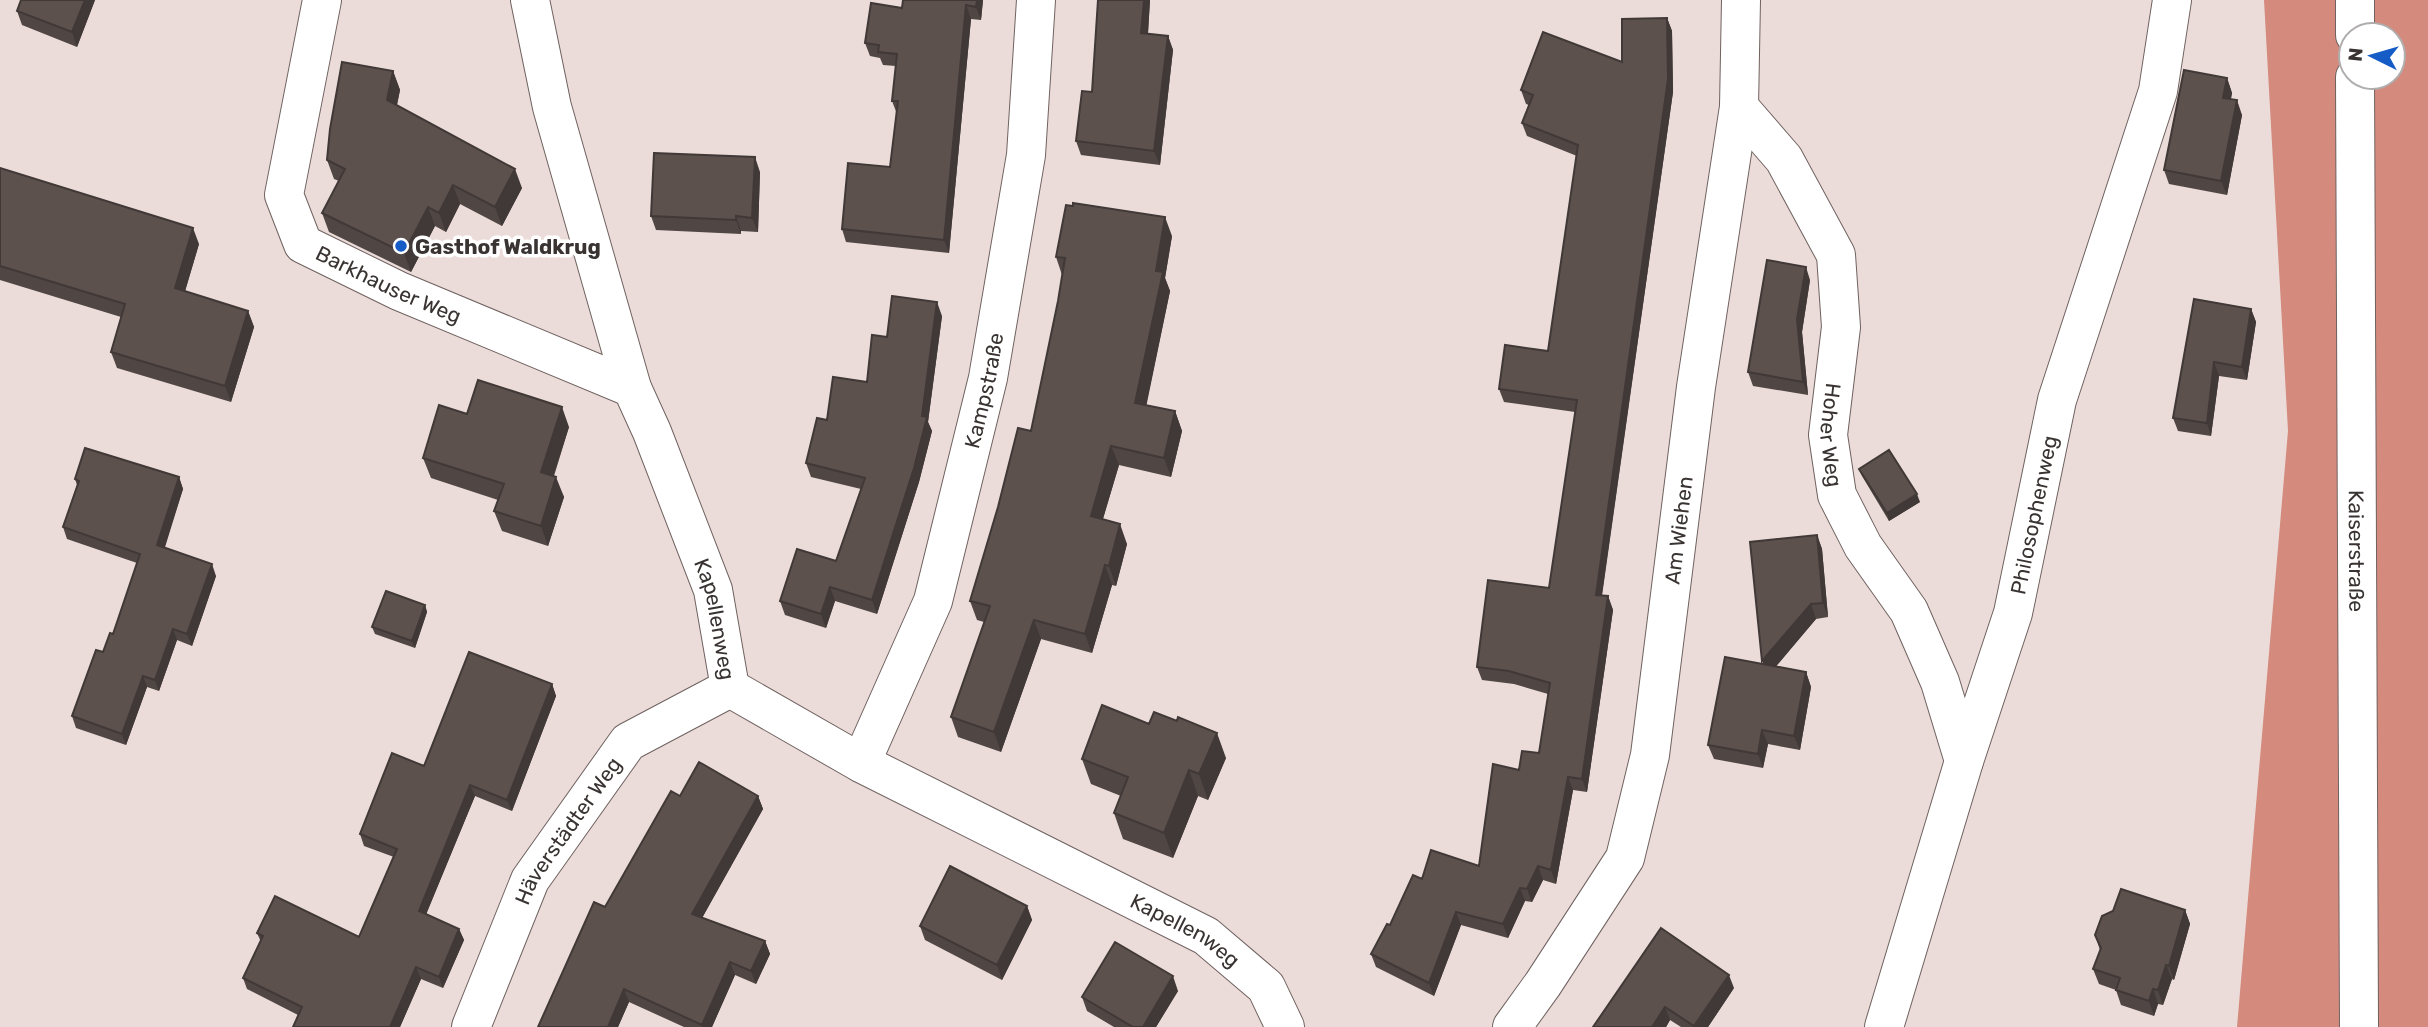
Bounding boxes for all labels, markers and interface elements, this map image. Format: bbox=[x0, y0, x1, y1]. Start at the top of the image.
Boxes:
north arrow bbox=[2337, 21, 2407, 91]
text: N bbox=[2344, 47, 2368, 62]
place label: Gasthof Waldkrug bbox=[415, 234, 601, 259]
marker: Gasthof Waldkrug bbox=[393, 238, 409, 254]
street label: Barkhauser Weg bbox=[312, 240, 465, 328]
street label: Kampstraße bbox=[959, 331, 1008, 451]
street label: Hoher Weg bbox=[1816, 382, 1848, 489]
street label: Philosophenweg bbox=[2005, 433, 2062, 597]
street label: Am Wiehen bbox=[1659, 475, 1697, 585]
street label: Kaiserstraße bbox=[2344, 490, 2370, 612]
street label: Kapellenweg bbox=[689, 555, 741, 682]
street label: Häverstädter Weg bbox=[509, 752, 626, 908]
street label: Kapellenweg bbox=[1126, 888, 1245, 972]

